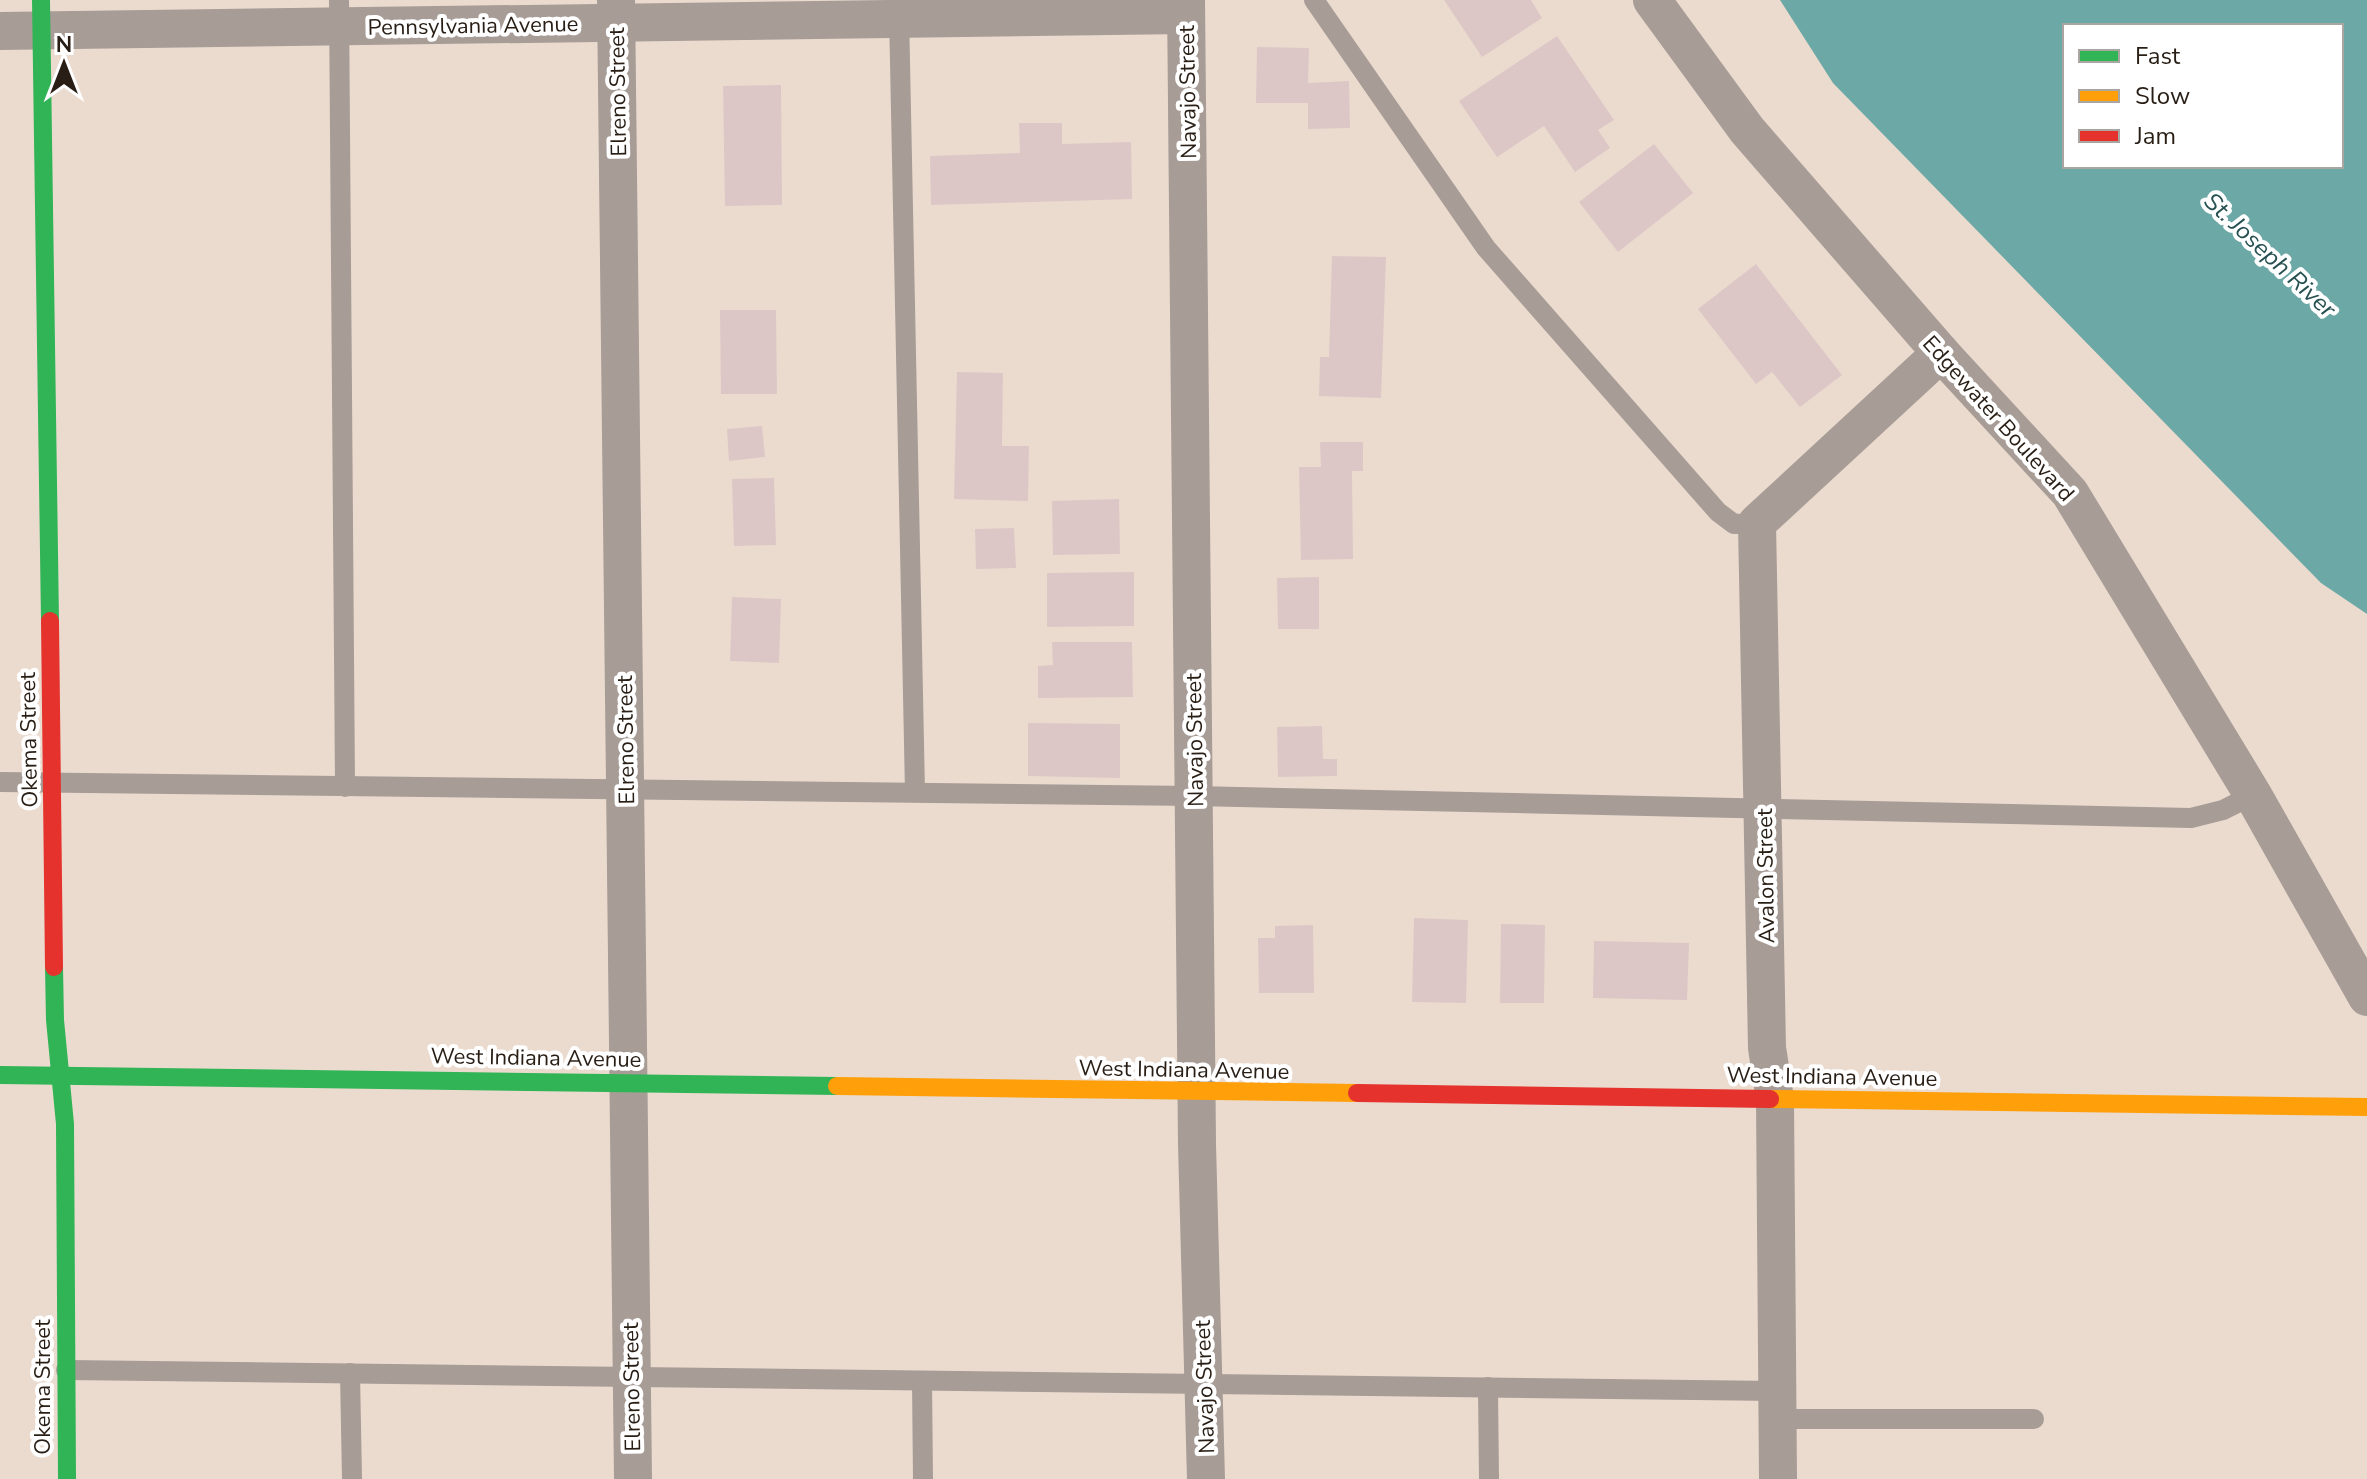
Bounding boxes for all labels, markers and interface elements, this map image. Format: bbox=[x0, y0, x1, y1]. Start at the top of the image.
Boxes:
street label: Pennsylvania Avenue bbox=[367, 9, 579, 43]
north arrow bbox=[24, 24, 104, 104]
legend bbox=[2063, 24, 2343, 168]
street label: Navajo Street bbox=[1172, 25, 1204, 159]
street label: Elreno Street bbox=[602, 27, 634, 157]
text: N bbox=[56, 30, 72, 60]
text: Fast bbox=[2135, 40, 2181, 72]
text: Slow bbox=[2135, 80, 2190, 112]
text: Jam bbox=[2134, 120, 2176, 152]
water label: St. Joseph River bbox=[2197, 186, 2344, 325]
street label: Edgewater Boulevard bbox=[1916, 329, 2081, 508]
street label: Okema Street bbox=[13, 672, 45, 808]
street label: Navajo Street bbox=[1179, 673, 1211, 807]
street label: Elreno Street bbox=[610, 675, 642, 805]
street label: Avalon Street bbox=[1750, 808, 1782, 944]
street label: West Indiana Avenue bbox=[430, 1041, 642, 1075]
street label: West Indiana Avenue bbox=[1078, 1053, 1290, 1087]
street label: West Indiana Avenue bbox=[1726, 1060, 1938, 1094]
street label: Okema Street bbox=[28, 1319, 58, 1455]
street label: Navajo Street bbox=[1188, 1319, 1222, 1454]
street label: Elreno Street bbox=[616, 1322, 648, 1452]

